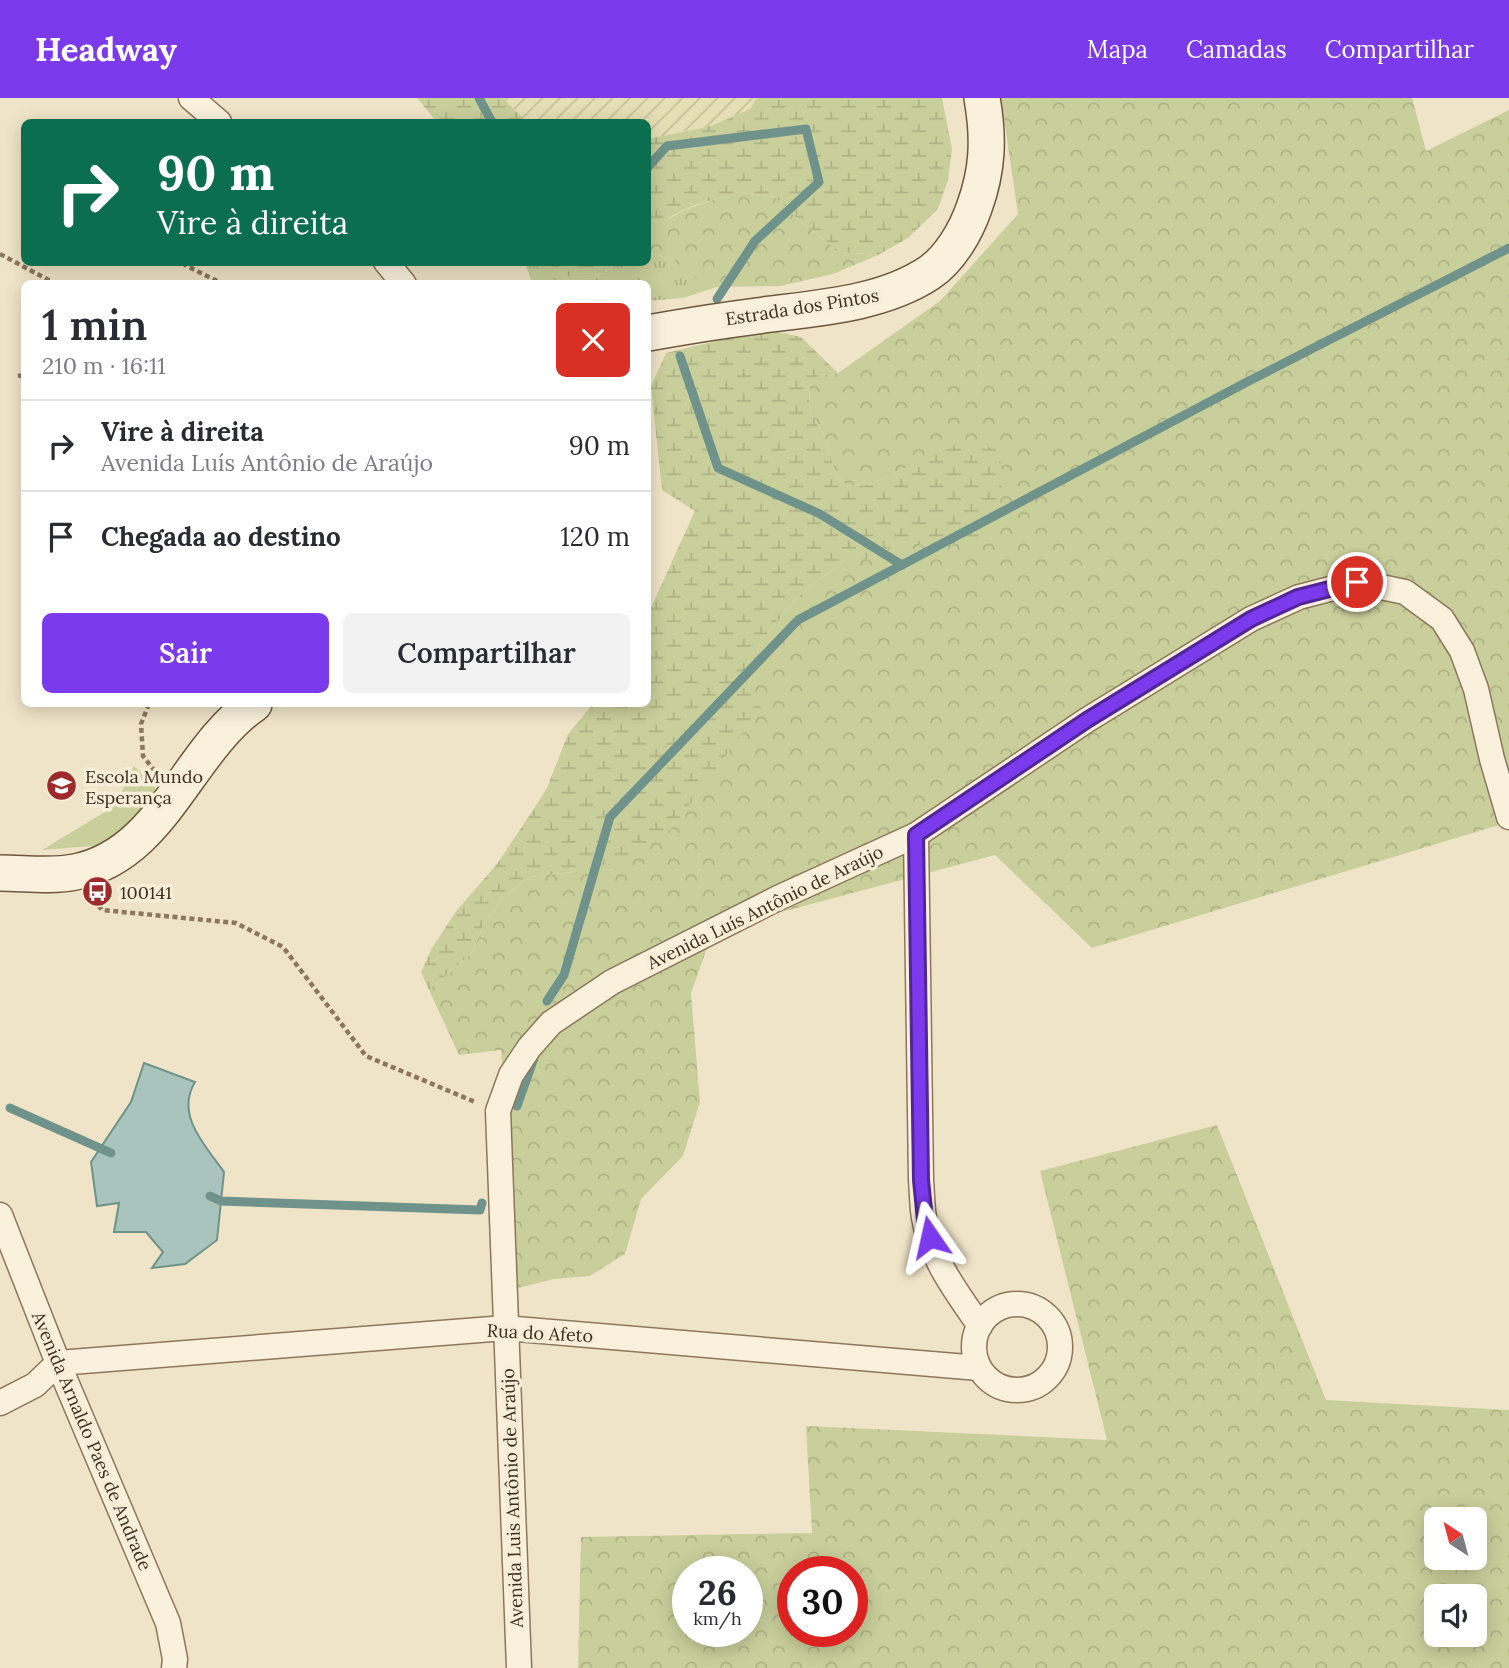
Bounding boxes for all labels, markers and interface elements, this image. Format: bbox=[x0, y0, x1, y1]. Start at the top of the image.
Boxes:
text: Headway bbox=[35, 28, 177, 70]
text: Mapa bbox=[1087, 34, 1148, 65]
text: Camadas bbox=[1186, 34, 1287, 65]
text: Compartilhar bbox=[1325, 34, 1474, 65]
text: 90 m bbox=[157, 141, 274, 203]
icon: right bbox=[42, 147, 133, 238]
text: Vire à direita bbox=[157, 202, 348, 243]
street label: Estrada dos Pintos bbox=[724, 284, 880, 330]
text: 1 min bbox=[42, 298, 147, 352]
button: close bbox=[556, 303, 630, 377]
text: 210 m · 16:11 bbox=[42, 351, 166, 380]
text: Vire à direita bbox=[101, 415, 264, 448]
icon: right bbox=[42, 427, 80, 465]
text: 90 m bbox=[569, 429, 630, 462]
text: Avenida Luís Antônio de Araújo bbox=[101, 448, 433, 477]
icon: arrive bbox=[42, 518, 80, 556]
text: Chegada ao destino bbox=[101, 520, 341, 553]
text: 120 m bbox=[560, 520, 630, 553]
pin bbox=[1327, 552, 1387, 612]
icon: arrive bbox=[1338, 563, 1376, 601]
button: Sair bbox=[42, 613, 329, 693]
button: Compartilhar bbox=[343, 613, 630, 693]
place label: Escola Mundo Esperança bbox=[85, 765, 203, 809]
school or university icon: Escola Mundo Esperança bbox=[45, 769, 79, 803]
street label: Avenida Luís Antônio de Araújo bbox=[642, 840, 887, 975]
bus stop icon: 100141 bbox=[80, 875, 114, 909]
place label: 100141 bbox=[120, 881, 172, 904]
position arrow bbox=[893, 1200, 967, 1274]
street label: Avenida Arnaldo Paes de Andrade bbox=[26, 1307, 157, 1574]
street label: Rua do Afeto bbox=[486, 1319, 594, 1347]
street label: Avenida Luis Antônio de Araújo bbox=[496, 1368, 528, 1629]
north arrow bbox=[1424, 1507, 1488, 1570]
map controls bbox=[1424, 1507, 1487, 1647]
speed limit sign: 30 bbox=[777, 1556, 868, 1647]
text: 26 bbox=[698, 1570, 737, 1615]
button: sound bbox=[1424, 1584, 1487, 1647]
text: km/h bbox=[693, 1607, 742, 1630]

